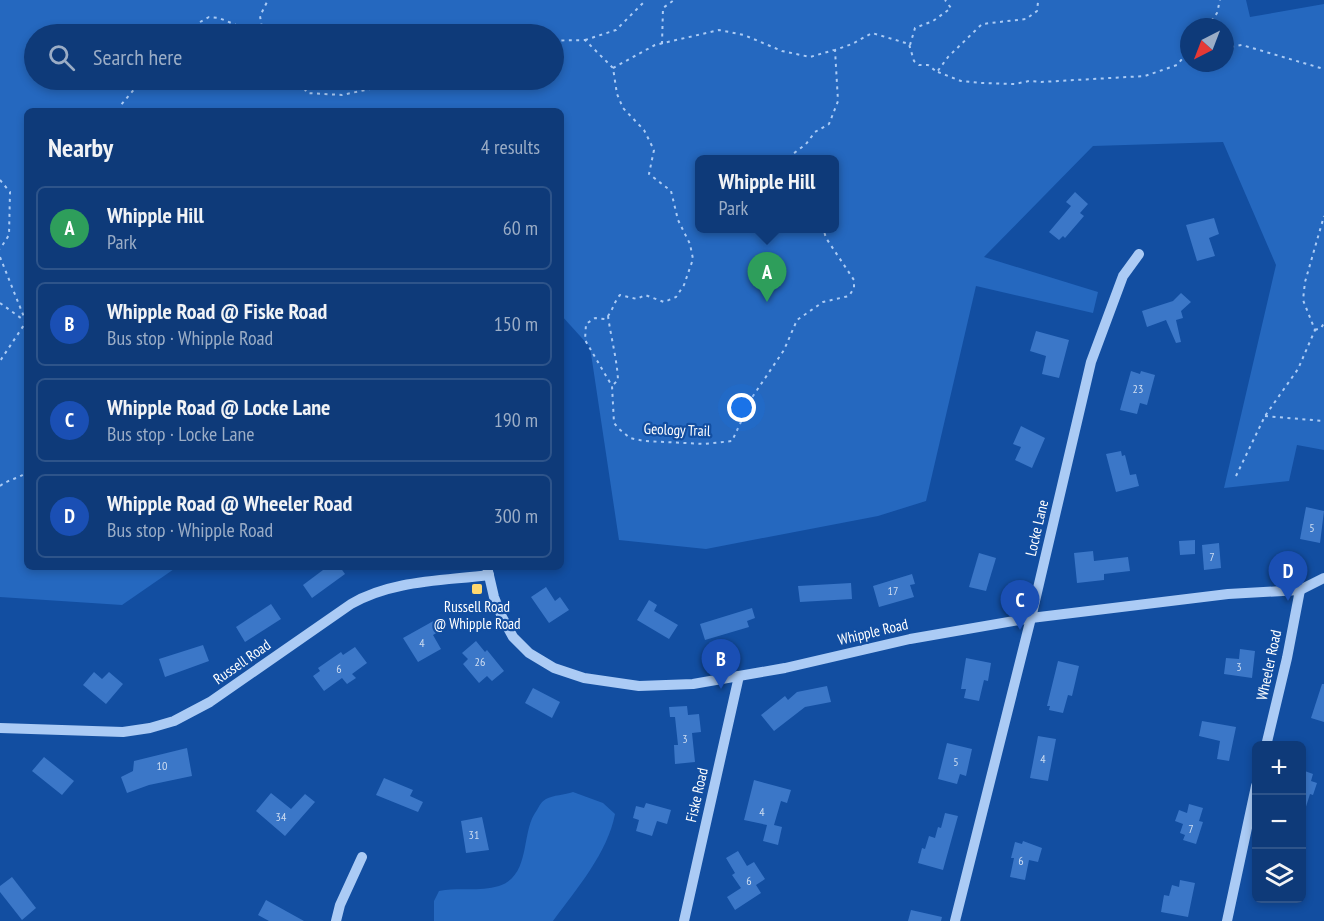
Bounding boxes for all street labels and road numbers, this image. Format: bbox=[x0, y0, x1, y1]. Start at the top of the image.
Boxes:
street label: Geology Trail bbox=[643, 419, 711, 440]
street label: Locke Lane bbox=[1021, 498, 1052, 558]
street label: Whipple Road bbox=[836, 614, 910, 649]
street label: Wheeler Road bbox=[1252, 628, 1285, 702]
street label: Russell Road bbox=[209, 635, 274, 688]
street label: Fiske Road bbox=[681, 766, 712, 824]

